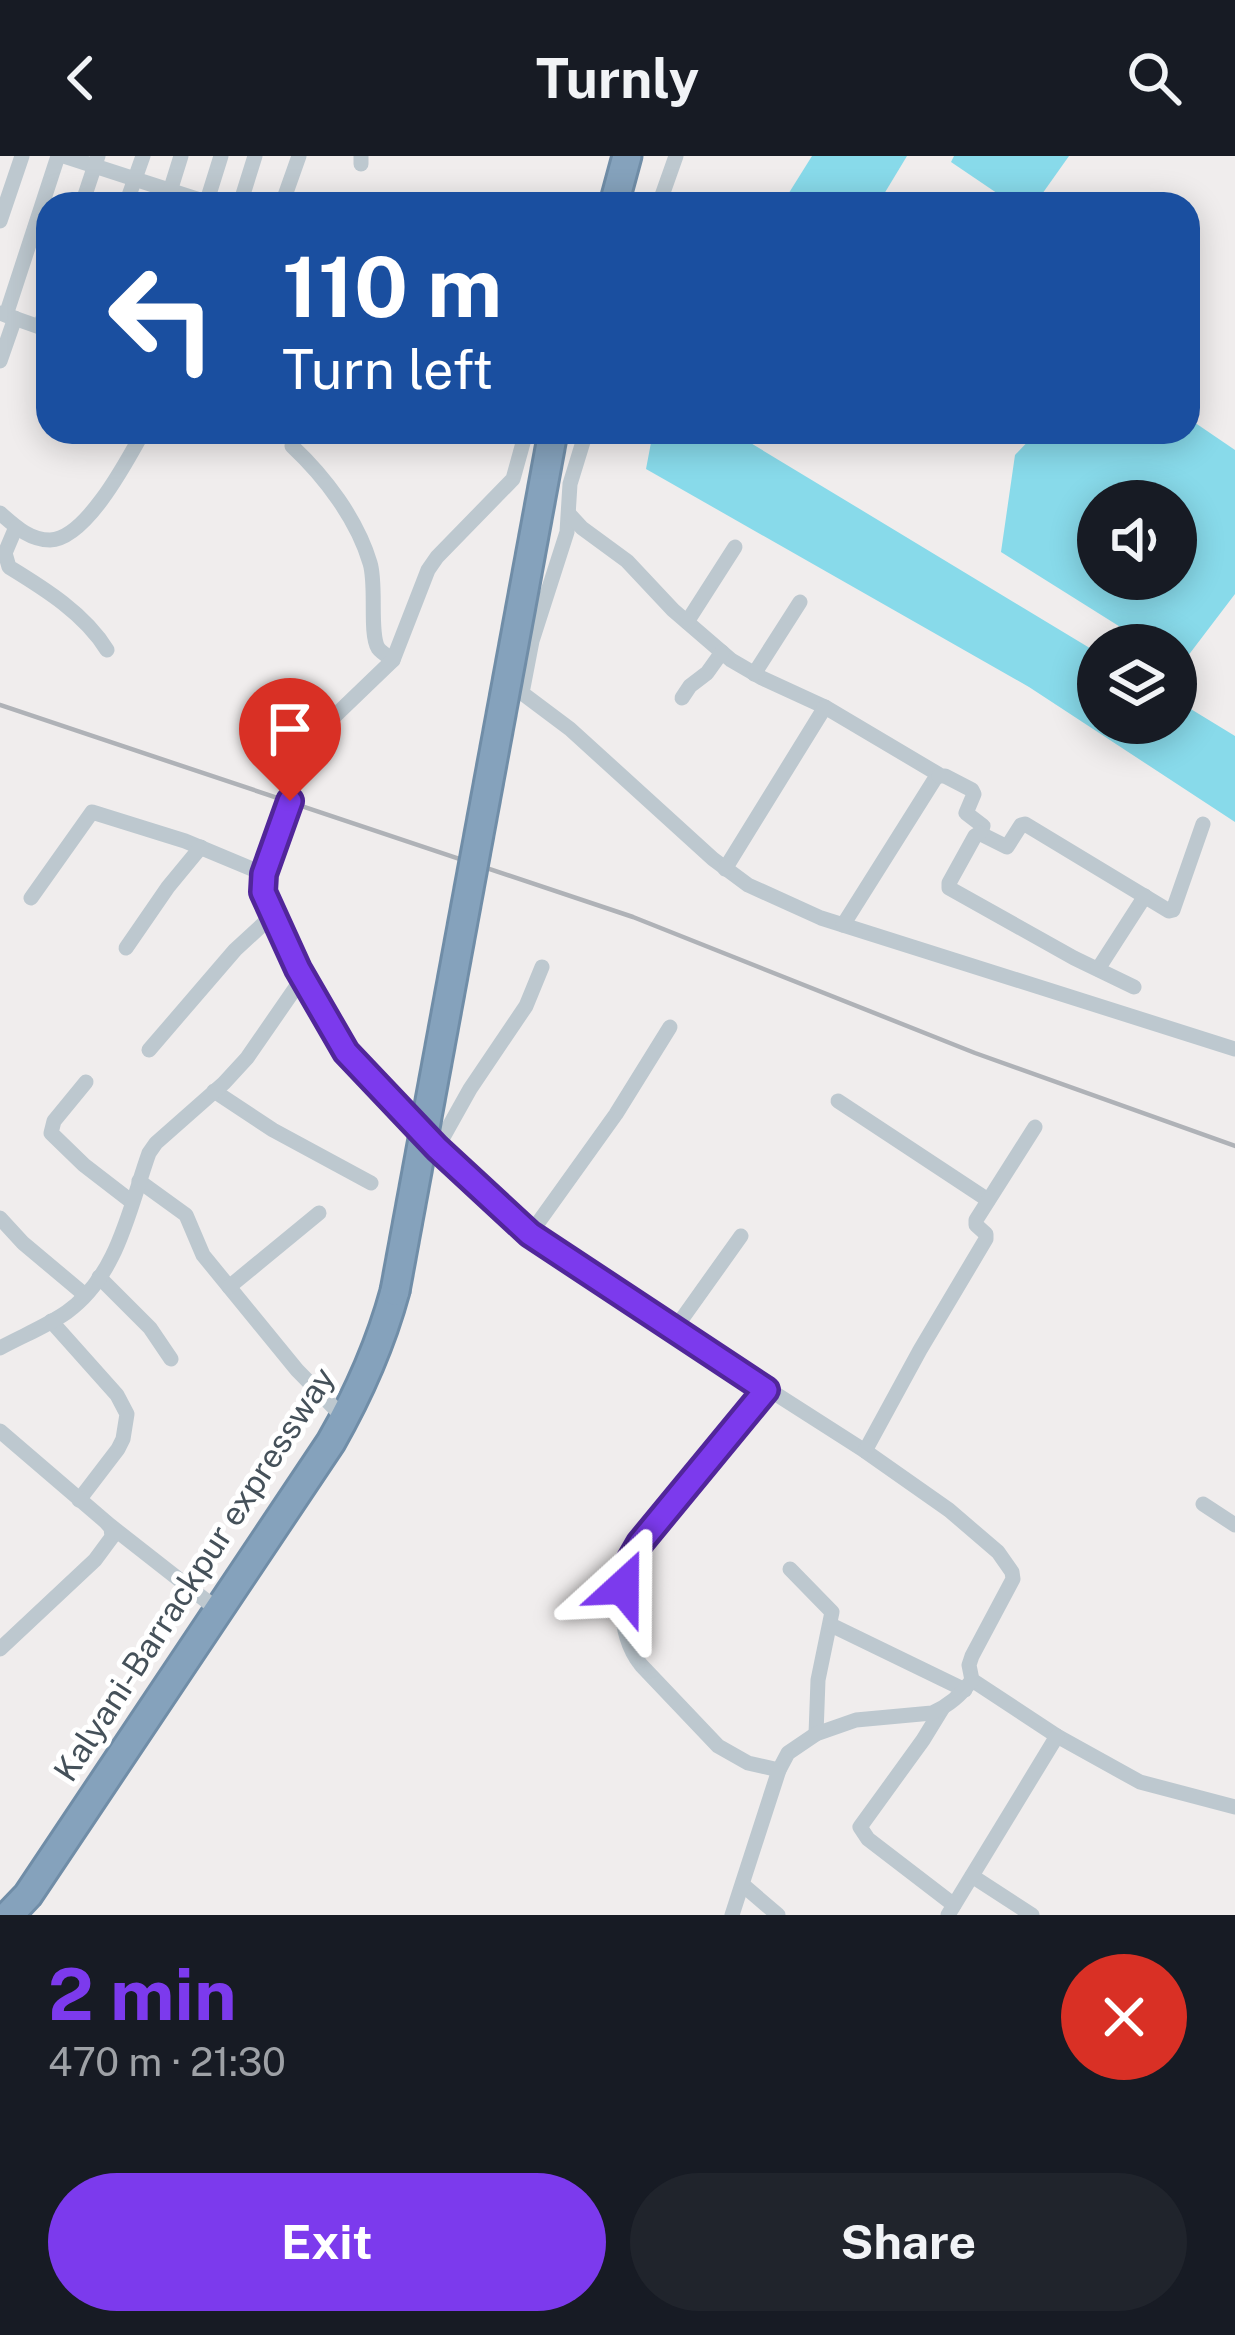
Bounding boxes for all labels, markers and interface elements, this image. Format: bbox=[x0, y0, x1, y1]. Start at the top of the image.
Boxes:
icon: back bbox=[48, 45, 114, 111]
icon: search bbox=[1121, 45, 1187, 111]
text: Turnly bbox=[536, 47, 699, 110]
text: 110 m bbox=[282, 237, 502, 336]
icon: left bbox=[84, 240, 240, 396]
text: Turn left bbox=[282, 338, 493, 401]
map controls bbox=[1077, 480, 1197, 744]
button: sound bbox=[1077, 480, 1197, 600]
button: layers bbox=[1077, 624, 1197, 744]
pin bbox=[239, 678, 341, 801]
icon: arrive bbox=[257, 696, 323, 762]
street label: Kalyani-Barrackpur expressway bbox=[46, 1360, 342, 1788]
position arrow bbox=[560, 1524, 686, 1650]
text: 2 min bbox=[48, 1952, 237, 2036]
button: close bbox=[1061, 1954, 1187, 2080]
text: 470 m · 21:30 bbox=[48, 2039, 286, 2085]
button: Exit bbox=[48, 2173, 606, 2311]
button: Share bbox=[630, 2173, 1187, 2311]

